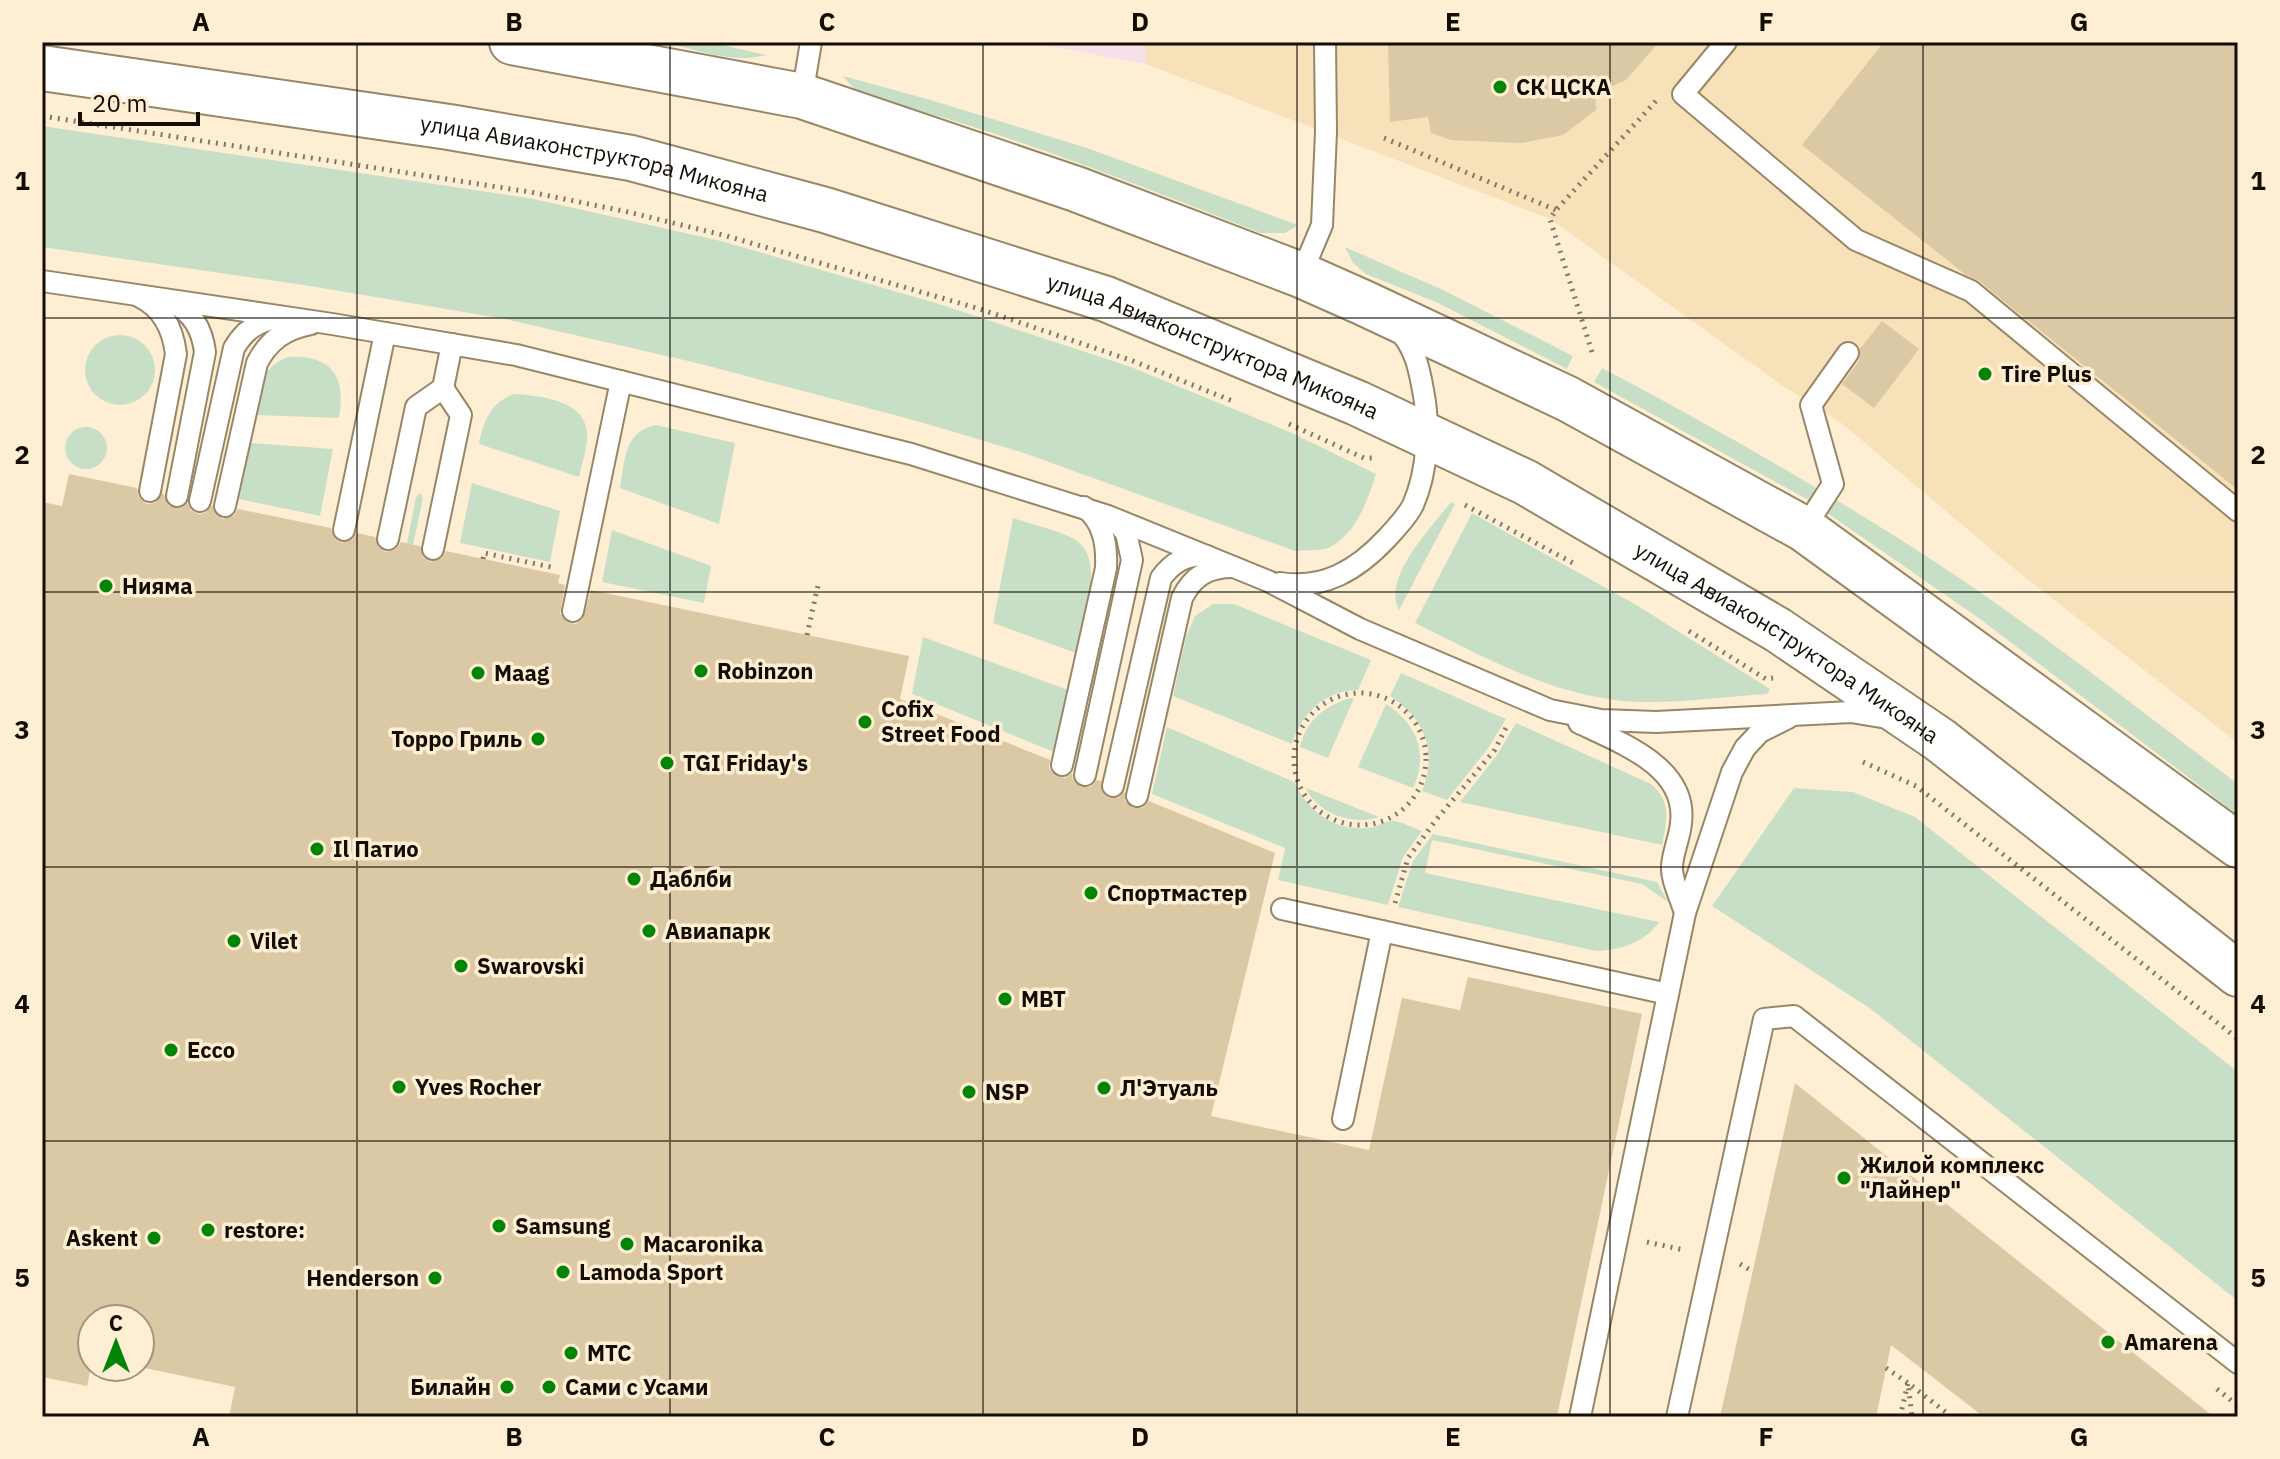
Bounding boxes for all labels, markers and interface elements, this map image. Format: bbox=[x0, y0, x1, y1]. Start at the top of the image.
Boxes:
text: A bbox=[192, 4, 210, 38]
text: B bbox=[505, 4, 523, 38]
text: C bbox=[819, 4, 836, 38]
text: D bbox=[1131, 4, 1149, 38]
text: E bbox=[1445, 4, 1461, 38]
text: F bbox=[1758, 4, 1774, 38]
text: G bbox=[2070, 4, 2088, 38]
place label: СК ЦСКА bbox=[1516, 72, 1611, 101]
scale bar bbox=[80, 76, 198, 126]
marker: СК ЦСКА bbox=[1491, 78, 1509, 96]
text: 20 m bbox=[92, 87, 147, 119]
street label: улица Авиаконструктора Микояна bbox=[418, 108, 772, 208]
text: 1 bbox=[14, 163, 30, 197]
text: 1 bbox=[2250, 163, 2266, 197]
street label: улица Авиаконструктора Микояна bbox=[1044, 266, 1384, 425]
place label: Tire Plus bbox=[2001, 359, 2092, 388]
marker: Tire Plus bbox=[1976, 365, 1994, 383]
text: 2 bbox=[14, 437, 30, 471]
text: 2 bbox=[2250, 437, 2266, 471]
street label: улица Авиаконструктора Микояна bbox=[1630, 535, 1945, 749]
place label: Нияма bbox=[122, 571, 193, 600]
marker: Нияма bbox=[97, 577, 115, 595]
place label: Robinzon bbox=[717, 656, 813, 685]
place label: Maag bbox=[494, 658, 550, 687]
marker: Robinzon bbox=[692, 662, 710, 680]
marker: Maag bbox=[469, 664, 487, 682]
place label: Cofix Street Food bbox=[881, 694, 1001, 748]
text: 3 bbox=[14, 712, 30, 746]
text: 3 bbox=[2250, 712, 2266, 746]
marker: Cofix Street Food bbox=[856, 713, 874, 731]
place label: Торро Гриль bbox=[391, 724, 522, 753]
marker: Торро Гриль bbox=[529, 730, 547, 748]
place label: TGI Friday's bbox=[683, 748, 808, 777]
marker: TGI Friday's bbox=[658, 754, 676, 772]
place label: Il Патио bbox=[333, 834, 419, 863]
marker: Il Патио bbox=[308, 840, 326, 858]
place label: Даблби bbox=[650, 864, 732, 893]
marker: Даблби bbox=[625, 870, 643, 888]
place label: Спортмастер bbox=[1107, 878, 1247, 907]
marker: Спортмастер bbox=[1082, 884, 1100, 902]
place label: Авиапарк bbox=[665, 916, 771, 945]
marker: Авиапарк bbox=[640, 922, 658, 940]
place label: Vilet bbox=[250, 926, 298, 955]
marker: Vilet bbox=[225, 932, 243, 950]
place label: Swarovski bbox=[477, 951, 584, 980]
marker: Swarovski bbox=[452, 957, 470, 975]
place label: МВТ bbox=[1021, 984, 1066, 1013]
text: 4 bbox=[14, 986, 30, 1020]
text: 4 bbox=[2250, 986, 2266, 1020]
marker: МВТ bbox=[996, 990, 1014, 1008]
place label: Ecco bbox=[187, 1035, 235, 1064]
marker: Ecco bbox=[162, 1041, 180, 1059]
place label: Yves Rocher bbox=[415, 1072, 542, 1101]
place label: Л'Этуаль bbox=[1120, 1073, 1218, 1102]
place label: NSP bbox=[985, 1077, 1029, 1106]
marker: Yves Rocher bbox=[390, 1078, 408, 1096]
marker: Л'Этуаль bbox=[1095, 1079, 1113, 1097]
marker: NSP bbox=[960, 1083, 978, 1101]
place label: Жилой комплекс "Лайнер" bbox=[1860, 1150, 2044, 1204]
marker: Жилой комплекс "Лайнер" bbox=[1835, 1169, 1853, 1187]
place label: Samsung bbox=[515, 1211, 611, 1240]
place label: restore: bbox=[224, 1215, 305, 1244]
marker: Samsung bbox=[490, 1217, 508, 1235]
marker: restore: bbox=[199, 1221, 217, 1239]
place label: Askent bbox=[66, 1223, 138, 1252]
marker: Askent bbox=[145, 1229, 163, 1247]
place label: Macaronika bbox=[643, 1229, 763, 1258]
marker: Macaronika bbox=[618, 1235, 636, 1253]
place label: Lamoda Sport bbox=[579, 1257, 723, 1286]
text: 5 bbox=[14, 1260, 30, 1294]
text: 5 bbox=[2250, 1260, 2266, 1294]
place label: Henderson bbox=[306, 1263, 419, 1292]
marker: Lamoda Sport bbox=[554, 1263, 572, 1281]
marker: Henderson bbox=[426, 1269, 444, 1287]
north arrow bbox=[76, 1303, 156, 1383]
text: С bbox=[109, 1308, 123, 1337]
place label: Amarena bbox=[2124, 1327, 2218, 1356]
marker: Amarena bbox=[2099, 1333, 2117, 1351]
place label: МТС bbox=[587, 1338, 632, 1367]
marker: МТС bbox=[562, 1344, 580, 1362]
place label: Билайн bbox=[410, 1372, 491, 1401]
place label: Сами с Усами bbox=[565, 1372, 709, 1401]
marker: Билайн bbox=[498, 1378, 516, 1396]
marker: Сами с Усами bbox=[540, 1378, 558, 1396]
text: A bbox=[192, 1419, 210, 1453]
text: B bbox=[505, 1419, 523, 1453]
text: C bbox=[819, 1419, 836, 1453]
text: D bbox=[1131, 1419, 1149, 1453]
text: E bbox=[1445, 1419, 1461, 1453]
text: F bbox=[1758, 1419, 1774, 1453]
text: G bbox=[2070, 1419, 2088, 1453]

